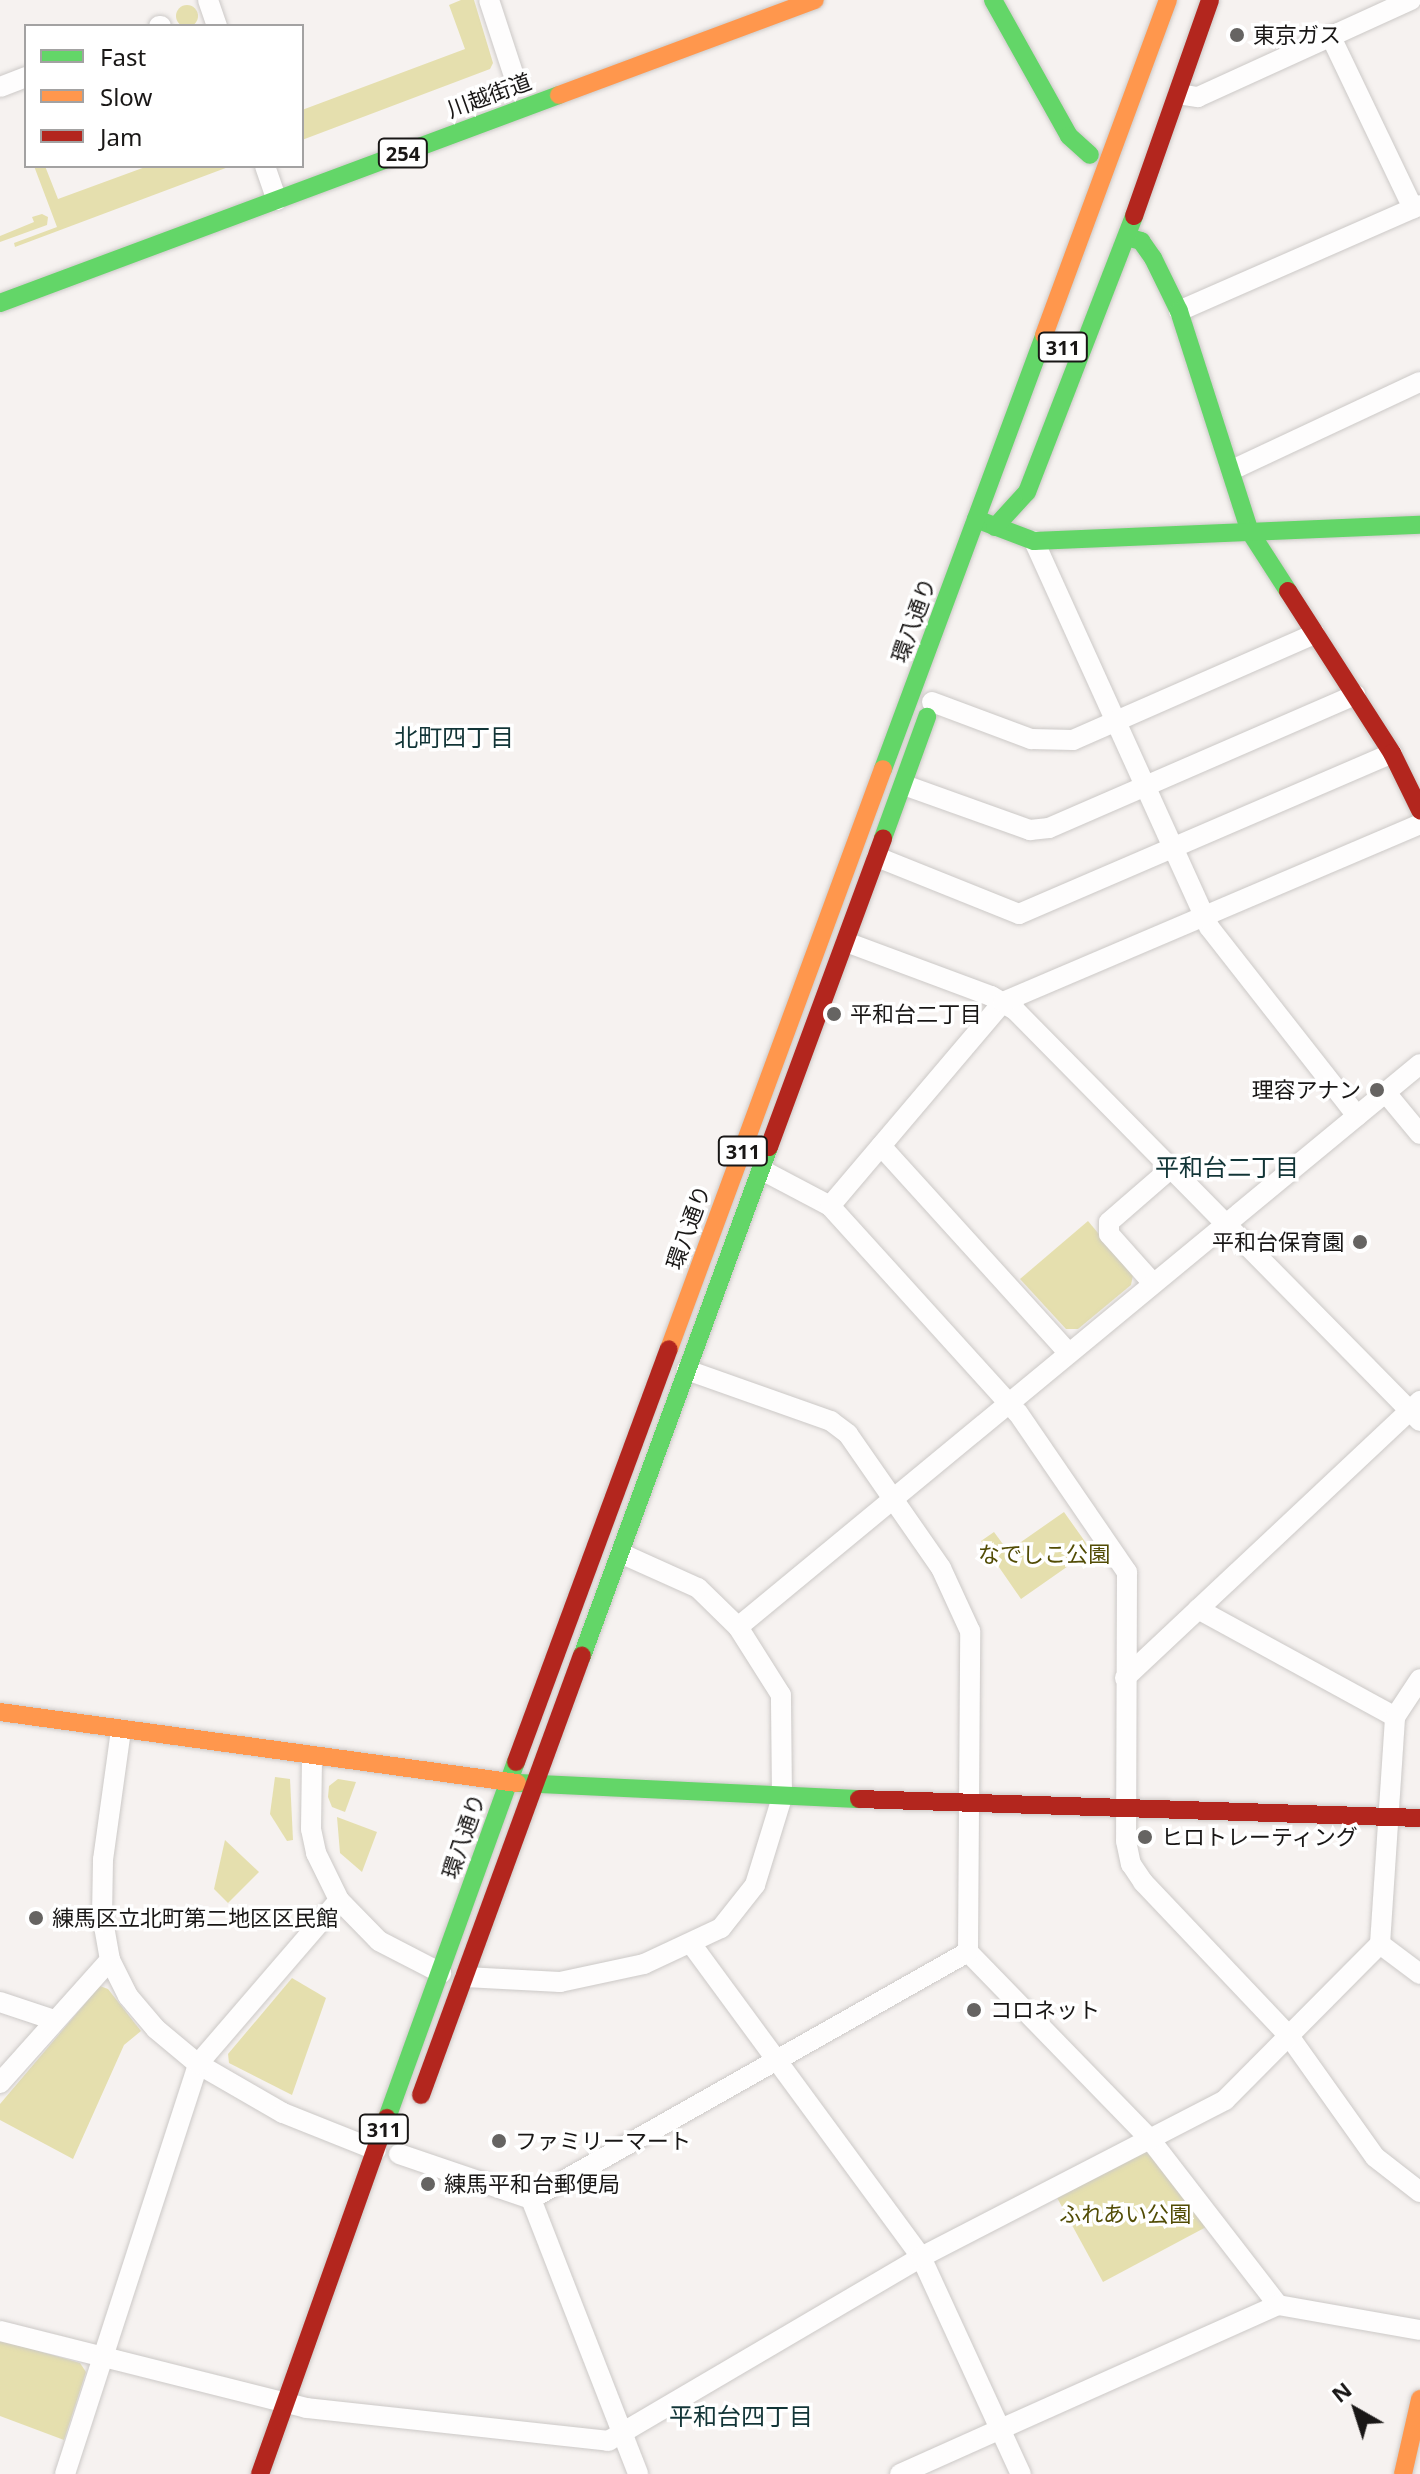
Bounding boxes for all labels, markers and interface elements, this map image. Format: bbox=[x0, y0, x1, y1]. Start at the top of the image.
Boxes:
place label: 東京ガス bbox=[1253, 22, 1341, 48]
legend bbox=[24, 24, 304, 168]
marker: 東京ガス bbox=[1228, 26, 1246, 44]
text: Fast bbox=[100, 40, 146, 73]
street label: 川越街道 bbox=[443, 68, 535, 122]
text: Slow bbox=[100, 80, 152, 113]
text: Jam bbox=[100, 120, 142, 153]
road number: 254 bbox=[377, 137, 429, 169]
road number: 311 bbox=[1037, 331, 1089, 363]
street label: 環八通り bbox=[886, 574, 940, 666]
district label: 北町四丁目 bbox=[394, 723, 514, 751]
place label: 平和台二丁目 bbox=[850, 1001, 982, 1027]
marker: 平和台二丁目 bbox=[825, 1005, 843, 1023]
place label: 理容アナン bbox=[1251, 1077, 1361, 1103]
marker: 理容アナン bbox=[1368, 1081, 1386, 1099]
road number: 311 bbox=[717, 1135, 769, 1167]
district label: 平和台二丁目 bbox=[1155, 1153, 1299, 1181]
street label: 環八通り bbox=[661, 1181, 715, 1273]
place label: 平和台保育園 bbox=[1212, 1229, 1344, 1255]
marker: 平和台保育園 bbox=[1351, 1233, 1369, 1251]
park label: なでしこ公園 bbox=[978, 1541, 1110, 1567]
street label: 環八通り bbox=[436, 1790, 490, 1882]
place label: ヒロトレーティング bbox=[1161, 1824, 1359, 1850]
marker: ヒロトレーティング bbox=[1136, 1828, 1154, 1846]
place label: 練馬区立北町第二地区区民館 bbox=[52, 1905, 338, 1931]
marker: 練馬区立北町第二地区区民館 bbox=[27, 1909, 45, 1927]
place label: コロネット bbox=[990, 1997, 1100, 2023]
marker: コロネット bbox=[965, 2001, 983, 2019]
road number: 311 bbox=[358, 2113, 410, 2145]
place label: ファミリーマート bbox=[515, 2128, 691, 2154]
marker: ファミリーマート bbox=[490, 2132, 508, 2150]
place label: 練馬平和台郵便局 bbox=[444, 2171, 620, 2197]
marker: 練馬平和台郵便局 bbox=[419, 2175, 437, 2193]
park label: ふれあい公園 bbox=[1059, 2201, 1191, 2227]
north arrow bbox=[1316, 2370, 1396, 2450]
text: N bbox=[1324, 2374, 1357, 2409]
district label: 平和台四丁目 bbox=[669, 2402, 813, 2430]

